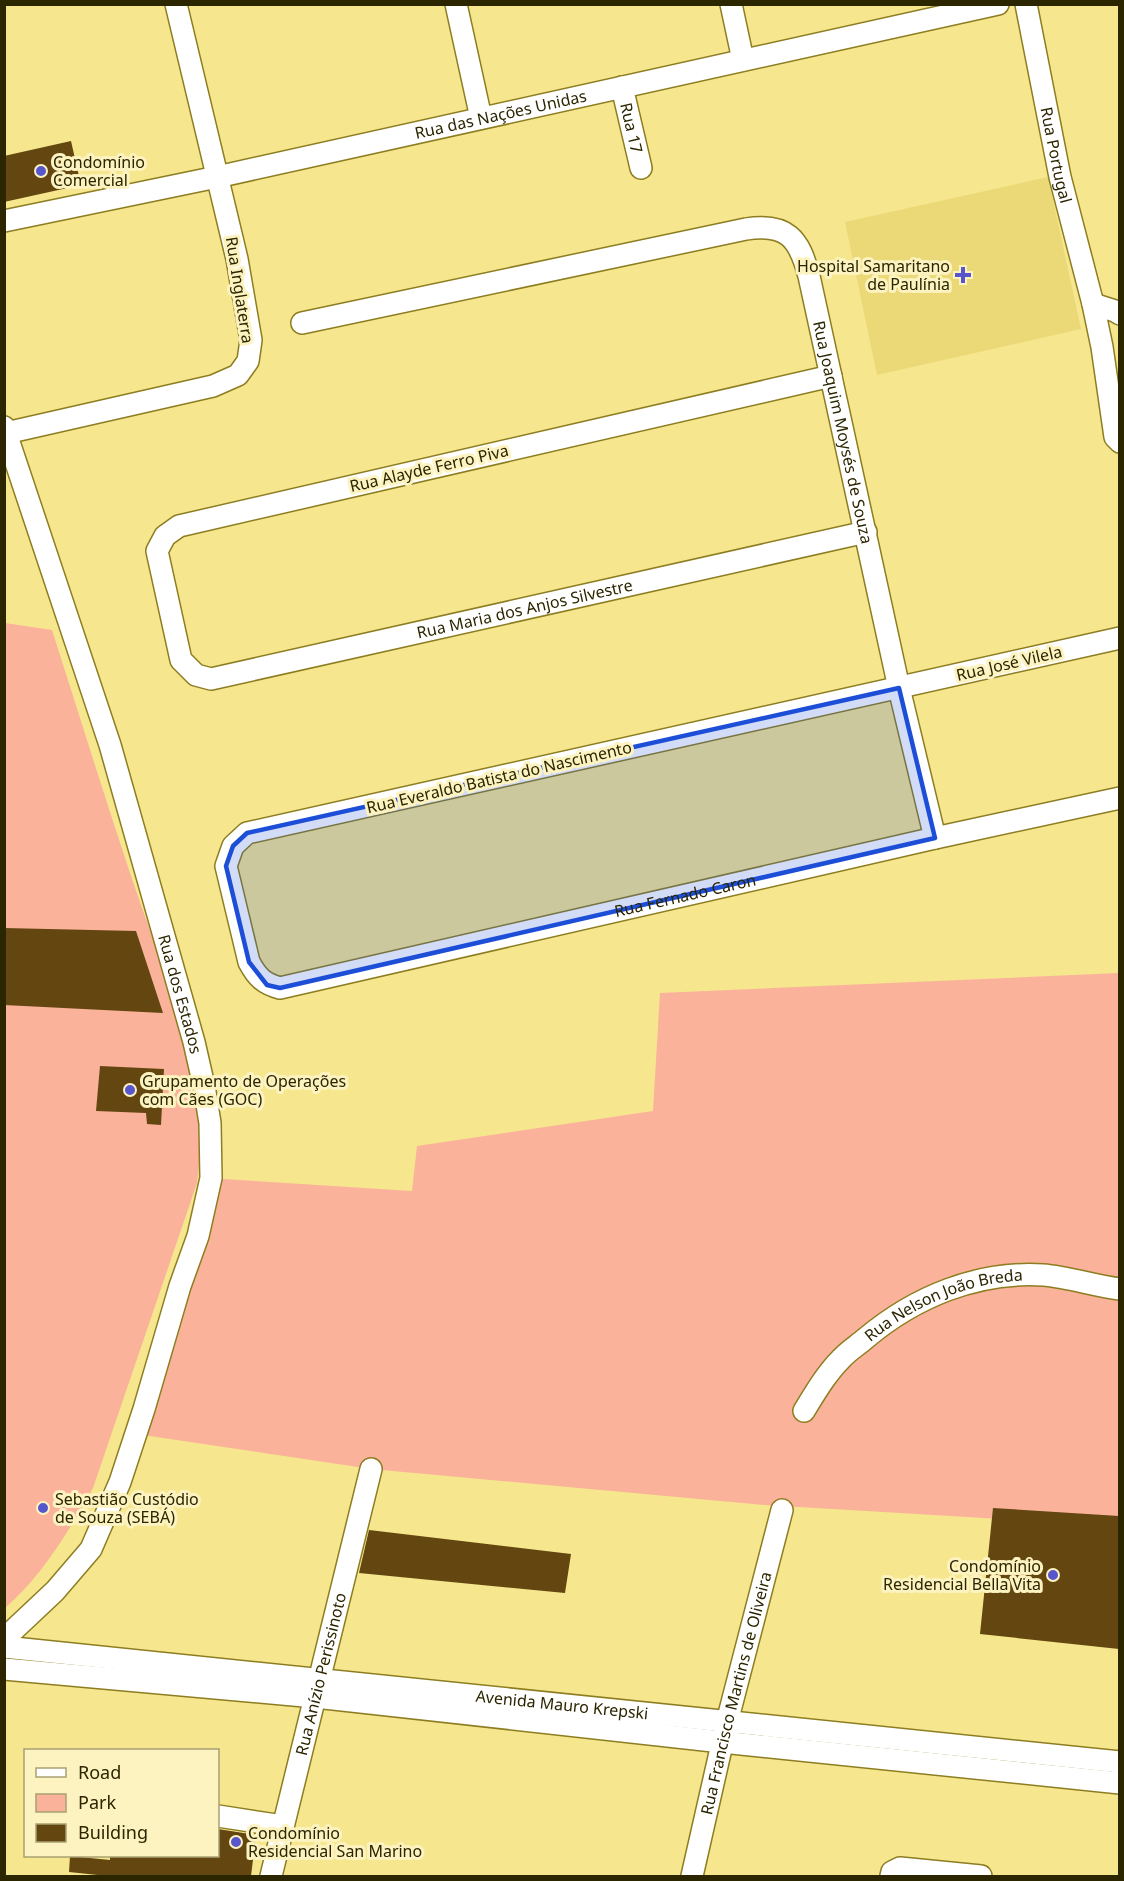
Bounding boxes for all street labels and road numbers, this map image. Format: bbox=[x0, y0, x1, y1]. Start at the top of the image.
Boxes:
street label: Rua das Nações Unidas bbox=[413, 84, 589, 144]
street label: Rua 17 bbox=[615, 100, 648, 155]
street label: Rua Portugal bbox=[1035, 105, 1077, 205]
street label: Rua Inglaterra bbox=[221, 235, 259, 345]
street label: Rua Joaquim Moysés de Souza bbox=[808, 319, 878, 546]
street label: Rua Alayde Ferro Piva bbox=[347, 439, 511, 497]
street label: Rua Maria dos Anjos Silvestre bbox=[415, 574, 635, 644]
street label: Rua José Vilela bbox=[954, 640, 1064, 686]
street label: Rua Everaldo Batista do Nascimento bbox=[364, 736, 634, 818]
street label: Rua Fernado Caron bbox=[612, 868, 758, 922]
street label: Rua dos Estados bbox=[153, 932, 207, 1056]
street label: Rua Nelson João Breda bbox=[860, 1264, 1023, 1346]
street label: Rua Francisco Martins de Oliveira bbox=[695, 1569, 777, 1817]
street label: Rua Anízio Perissinoto bbox=[290, 1590, 351, 1758]
street label: Avenida Mauro Krepski bbox=[475, 1685, 649, 1724]

